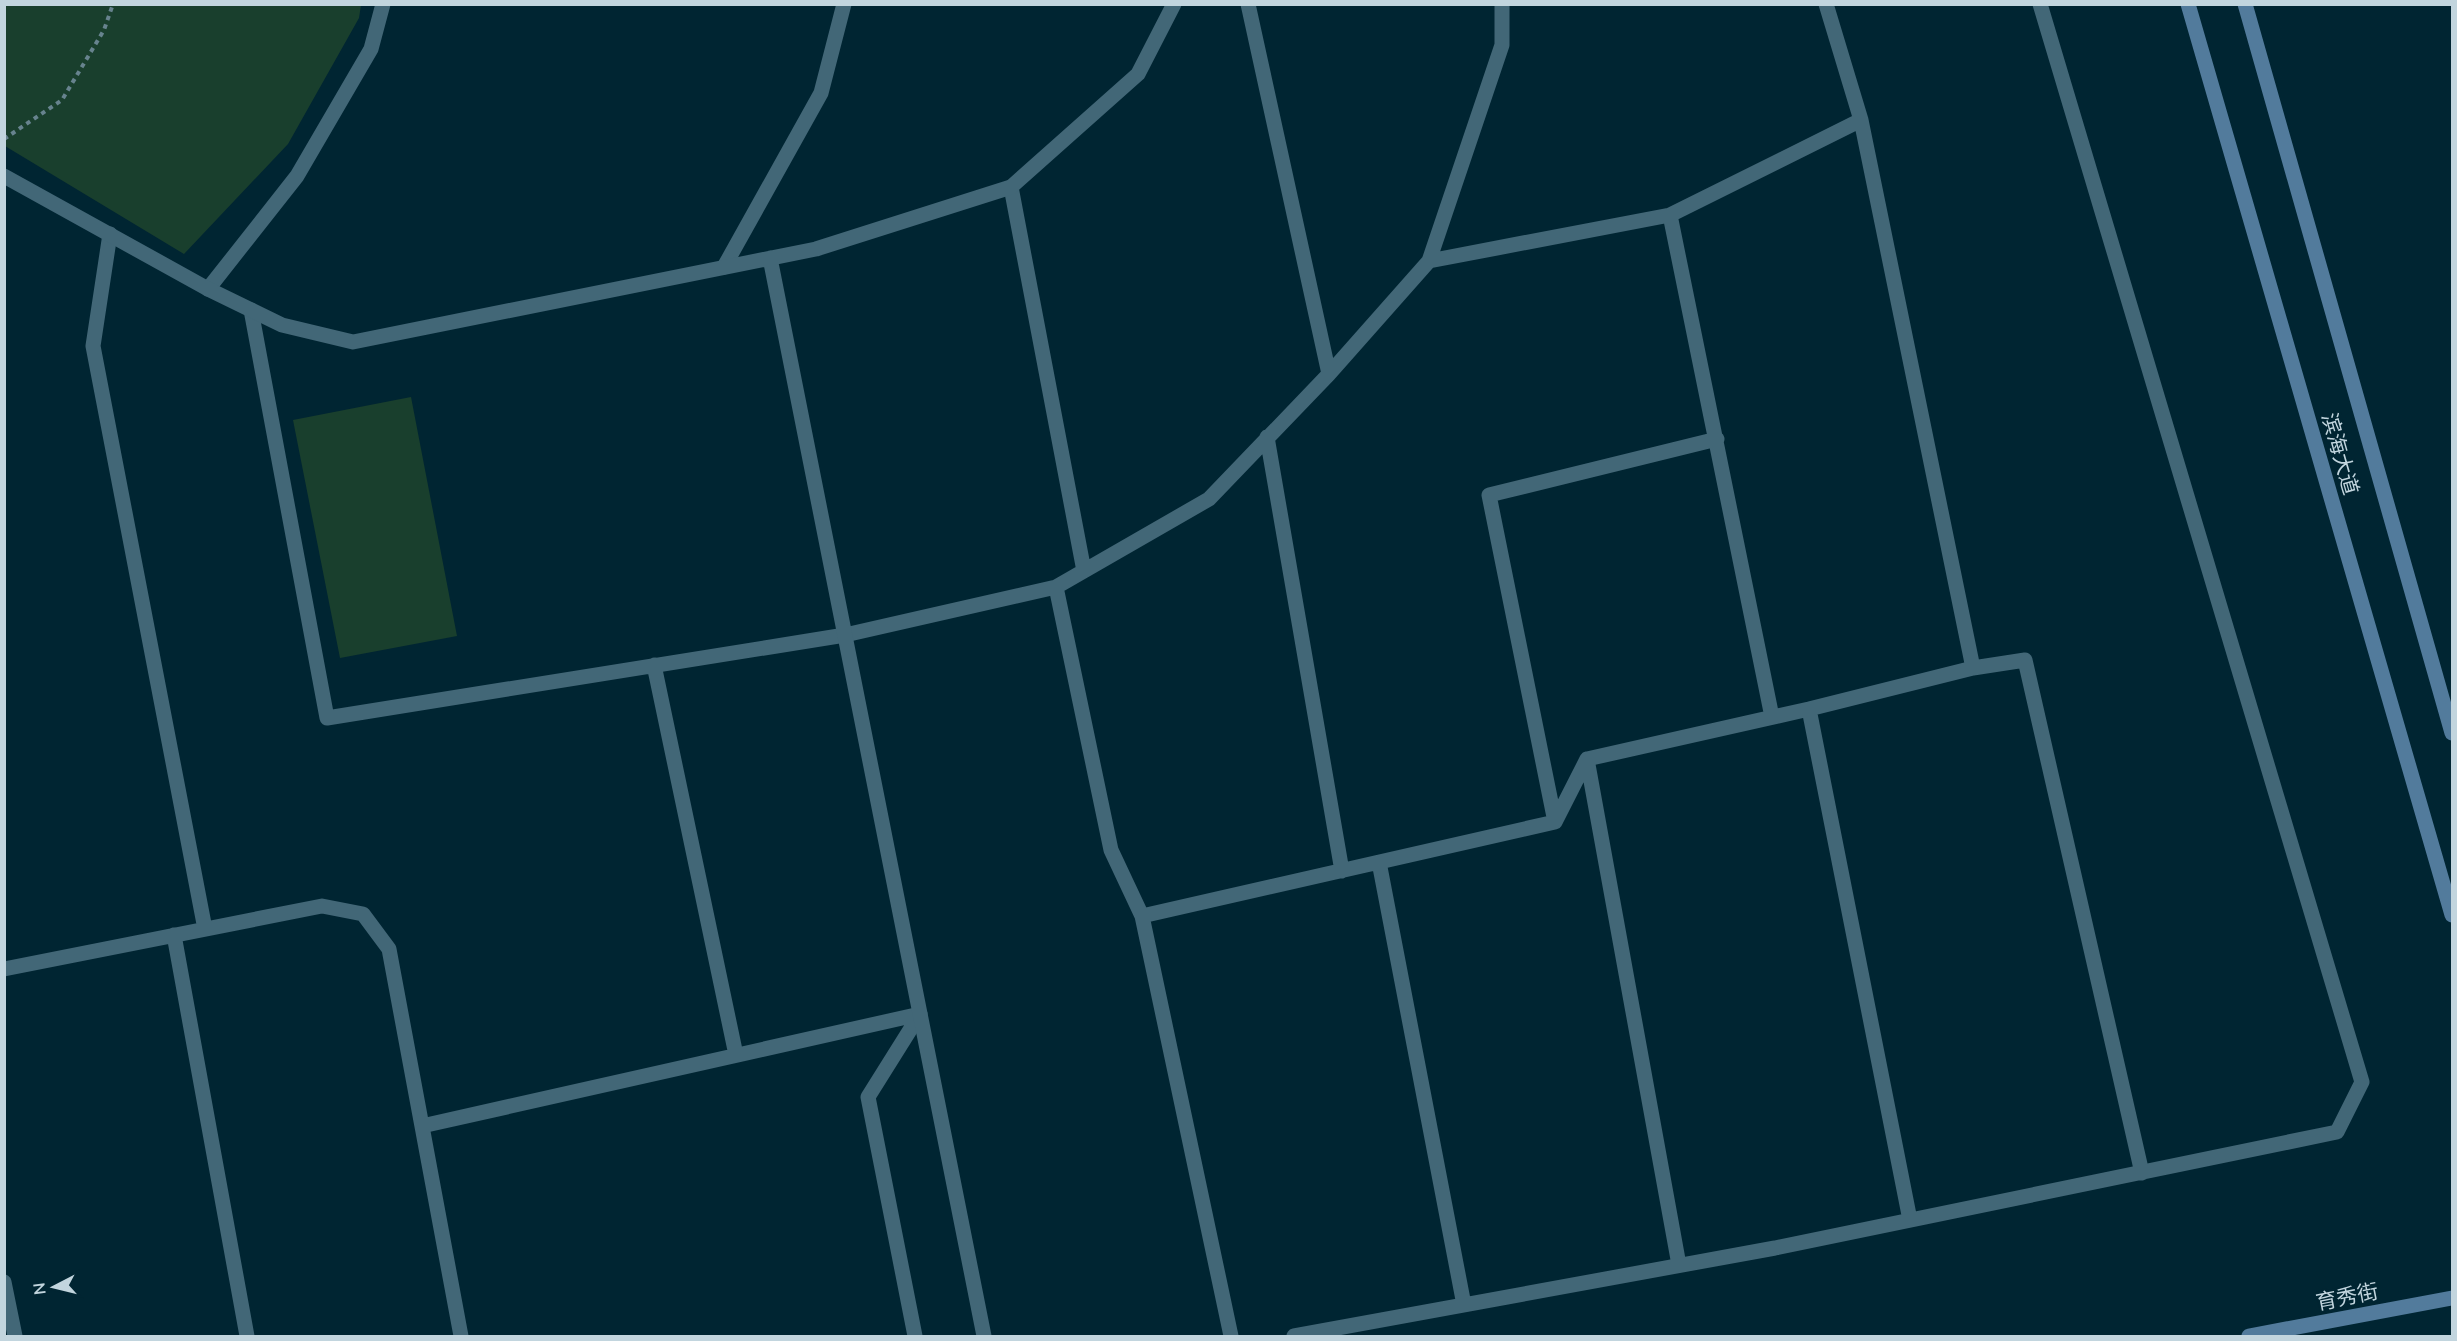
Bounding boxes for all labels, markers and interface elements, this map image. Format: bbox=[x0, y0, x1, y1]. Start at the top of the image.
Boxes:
street label: 滨海大道 bbox=[2315, 410, 2365, 498]
north arrow bbox=[24, 1257, 84, 1317]
street label: 育秀街 bbox=[2313, 1277, 2381, 1317]
text: N bbox=[28, 1281, 52, 1296]

